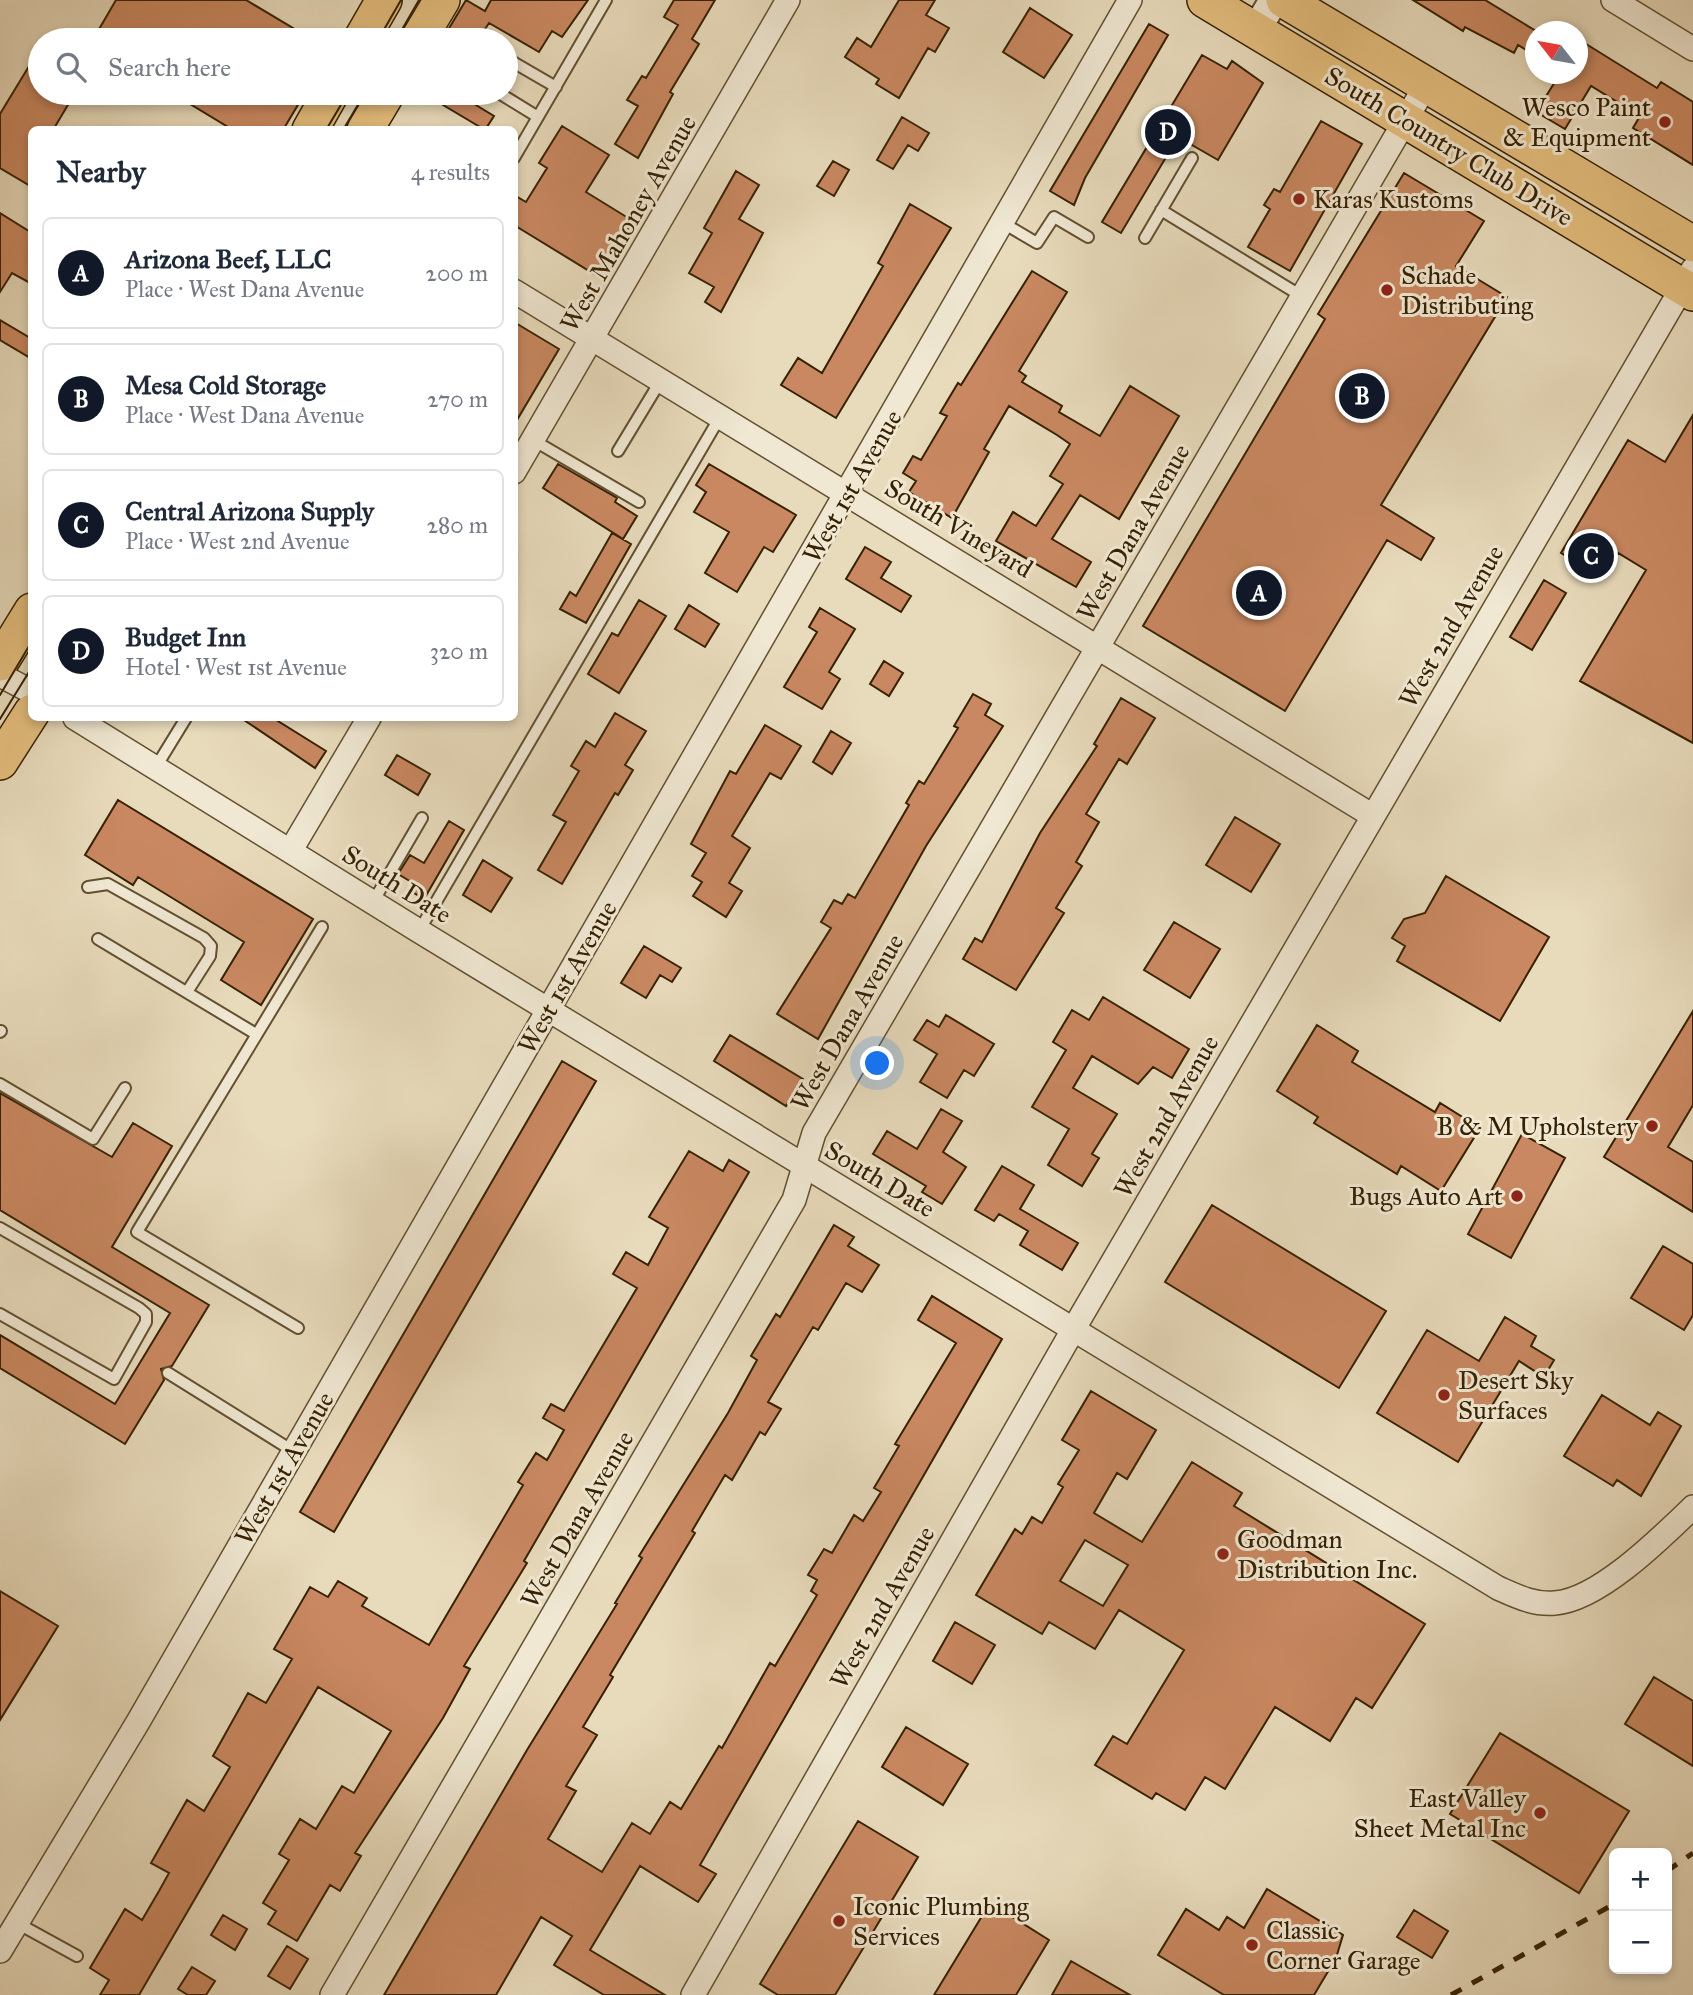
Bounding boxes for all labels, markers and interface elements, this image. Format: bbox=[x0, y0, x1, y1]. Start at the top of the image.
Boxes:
north arrow bbox=[1525, 21, 1588, 84]
search box bbox=[28, 28, 518, 105]
icon: search bbox=[52, 48, 90, 86]
text: Search here bbox=[108, 51, 231, 83]
street label: South Country Club Drive bbox=[1319, 59, 1579, 233]
place label: Wesco Paint & Equipment bbox=[1503, 91, 1651, 153]
pin: D bbox=[1145, 106, 1191, 158]
street label: West Mahoney Avenue bbox=[553, 109, 703, 337]
marker: Wesco Paint & Equipment bbox=[1657, 114, 1673, 130]
text: Nearby bbox=[56, 154, 146, 190]
text: 4 results bbox=[411, 158, 490, 186]
place label: Karas Kustoms bbox=[1313, 183, 1473, 215]
marker: Karas Kustoms bbox=[1291, 191, 1307, 207]
text: Arizona Beef, LLC bbox=[125, 243, 331, 275]
text: A bbox=[73, 259, 89, 287]
text: 200 m bbox=[426, 259, 488, 287]
place label: Schade Distributing bbox=[1401, 259, 1534, 321]
text: Place · West Dana Avenue bbox=[125, 275, 364, 303]
marker: Schade Distributing bbox=[1379, 282, 1395, 298]
text: Mesa Cold Storage bbox=[125, 369, 326, 401]
pin: B bbox=[1339, 370, 1385, 422]
text: B bbox=[73, 385, 89, 413]
text: 270 m bbox=[427, 385, 488, 413]
text: Place · West Dana Avenue bbox=[125, 401, 364, 429]
street label: West 1st Avenue bbox=[795, 404, 909, 568]
street label: West Dana Avenue bbox=[1069, 438, 1197, 626]
street label: South Vineyard bbox=[879, 471, 1039, 585]
text: Central Arizona Supply bbox=[125, 495, 374, 527]
text: C bbox=[73, 511, 89, 539]
text: 280 m bbox=[427, 511, 488, 539]
text: Place · West 2nd Avenue bbox=[125, 527, 350, 555]
pin: C bbox=[1568, 530, 1614, 582]
street label: West 2nd Avenue bbox=[1392, 539, 1511, 713]
pin: A bbox=[1236, 567, 1282, 619]
text: Budget Inn bbox=[125, 621, 246, 653]
text: D bbox=[72, 637, 90, 665]
text: 320 m bbox=[430, 637, 488, 665]
text: Hotel · West 1st Avenue bbox=[125, 653, 347, 681]
street label: South Date bbox=[336, 838, 458, 930]
street label: West 1st Avenue bbox=[510, 895, 624, 1059]
street label: West Dana Avenue bbox=[783, 928, 911, 1116]
street label: West 2nd Avenue bbox=[1107, 1029, 1226, 1203]
your location bbox=[860, 1046, 894, 1080]
place label: B & M Upholstery bbox=[1436, 1110, 1639, 1142]
marker: B & M Upholstery bbox=[1644, 1118, 1660, 1134]
street label: South Date bbox=[819, 1134, 941, 1224]
place label: Bugs Auto Art bbox=[1349, 1180, 1503, 1212]
marker: Bugs Auto Art bbox=[1509, 1188, 1525, 1204]
place label: Desert Sky Surfaces bbox=[1458, 1364, 1574, 1426]
street label: West 1st Avenue bbox=[227, 1386, 341, 1550]
marker: Desert Sky Surfaces bbox=[1436, 1387, 1452, 1403]
street label: West Dana Avenue bbox=[513, 1425, 641, 1613]
street label: West 2nd Avenue bbox=[823, 1520, 942, 1694]
place label: Goodman Distribution Inc. bbox=[1237, 1523, 1417, 1585]
marker: Goodman Distribution Inc. bbox=[1215, 1546, 1231, 1562]
place label: East Valley Sheet Metal Inc bbox=[1354, 1782, 1527, 1844]
marker: East Valley Sheet Metal Inc bbox=[1532, 1805, 1548, 1821]
map controls bbox=[1609, 1848, 1672, 1974]
button: + bbox=[1609, 1848, 1672, 1911]
place label: Iconic Plumbing Services bbox=[853, 1890, 1030, 1952]
button: − bbox=[1609, 1911, 1672, 1974]
marker: Iconic Plumbing Services bbox=[831, 1913, 847, 1929]
place label: Classic Corner Garage bbox=[1266, 1914, 1421, 1976]
marker: Classic Corner Garage bbox=[1244, 1937, 1260, 1953]

